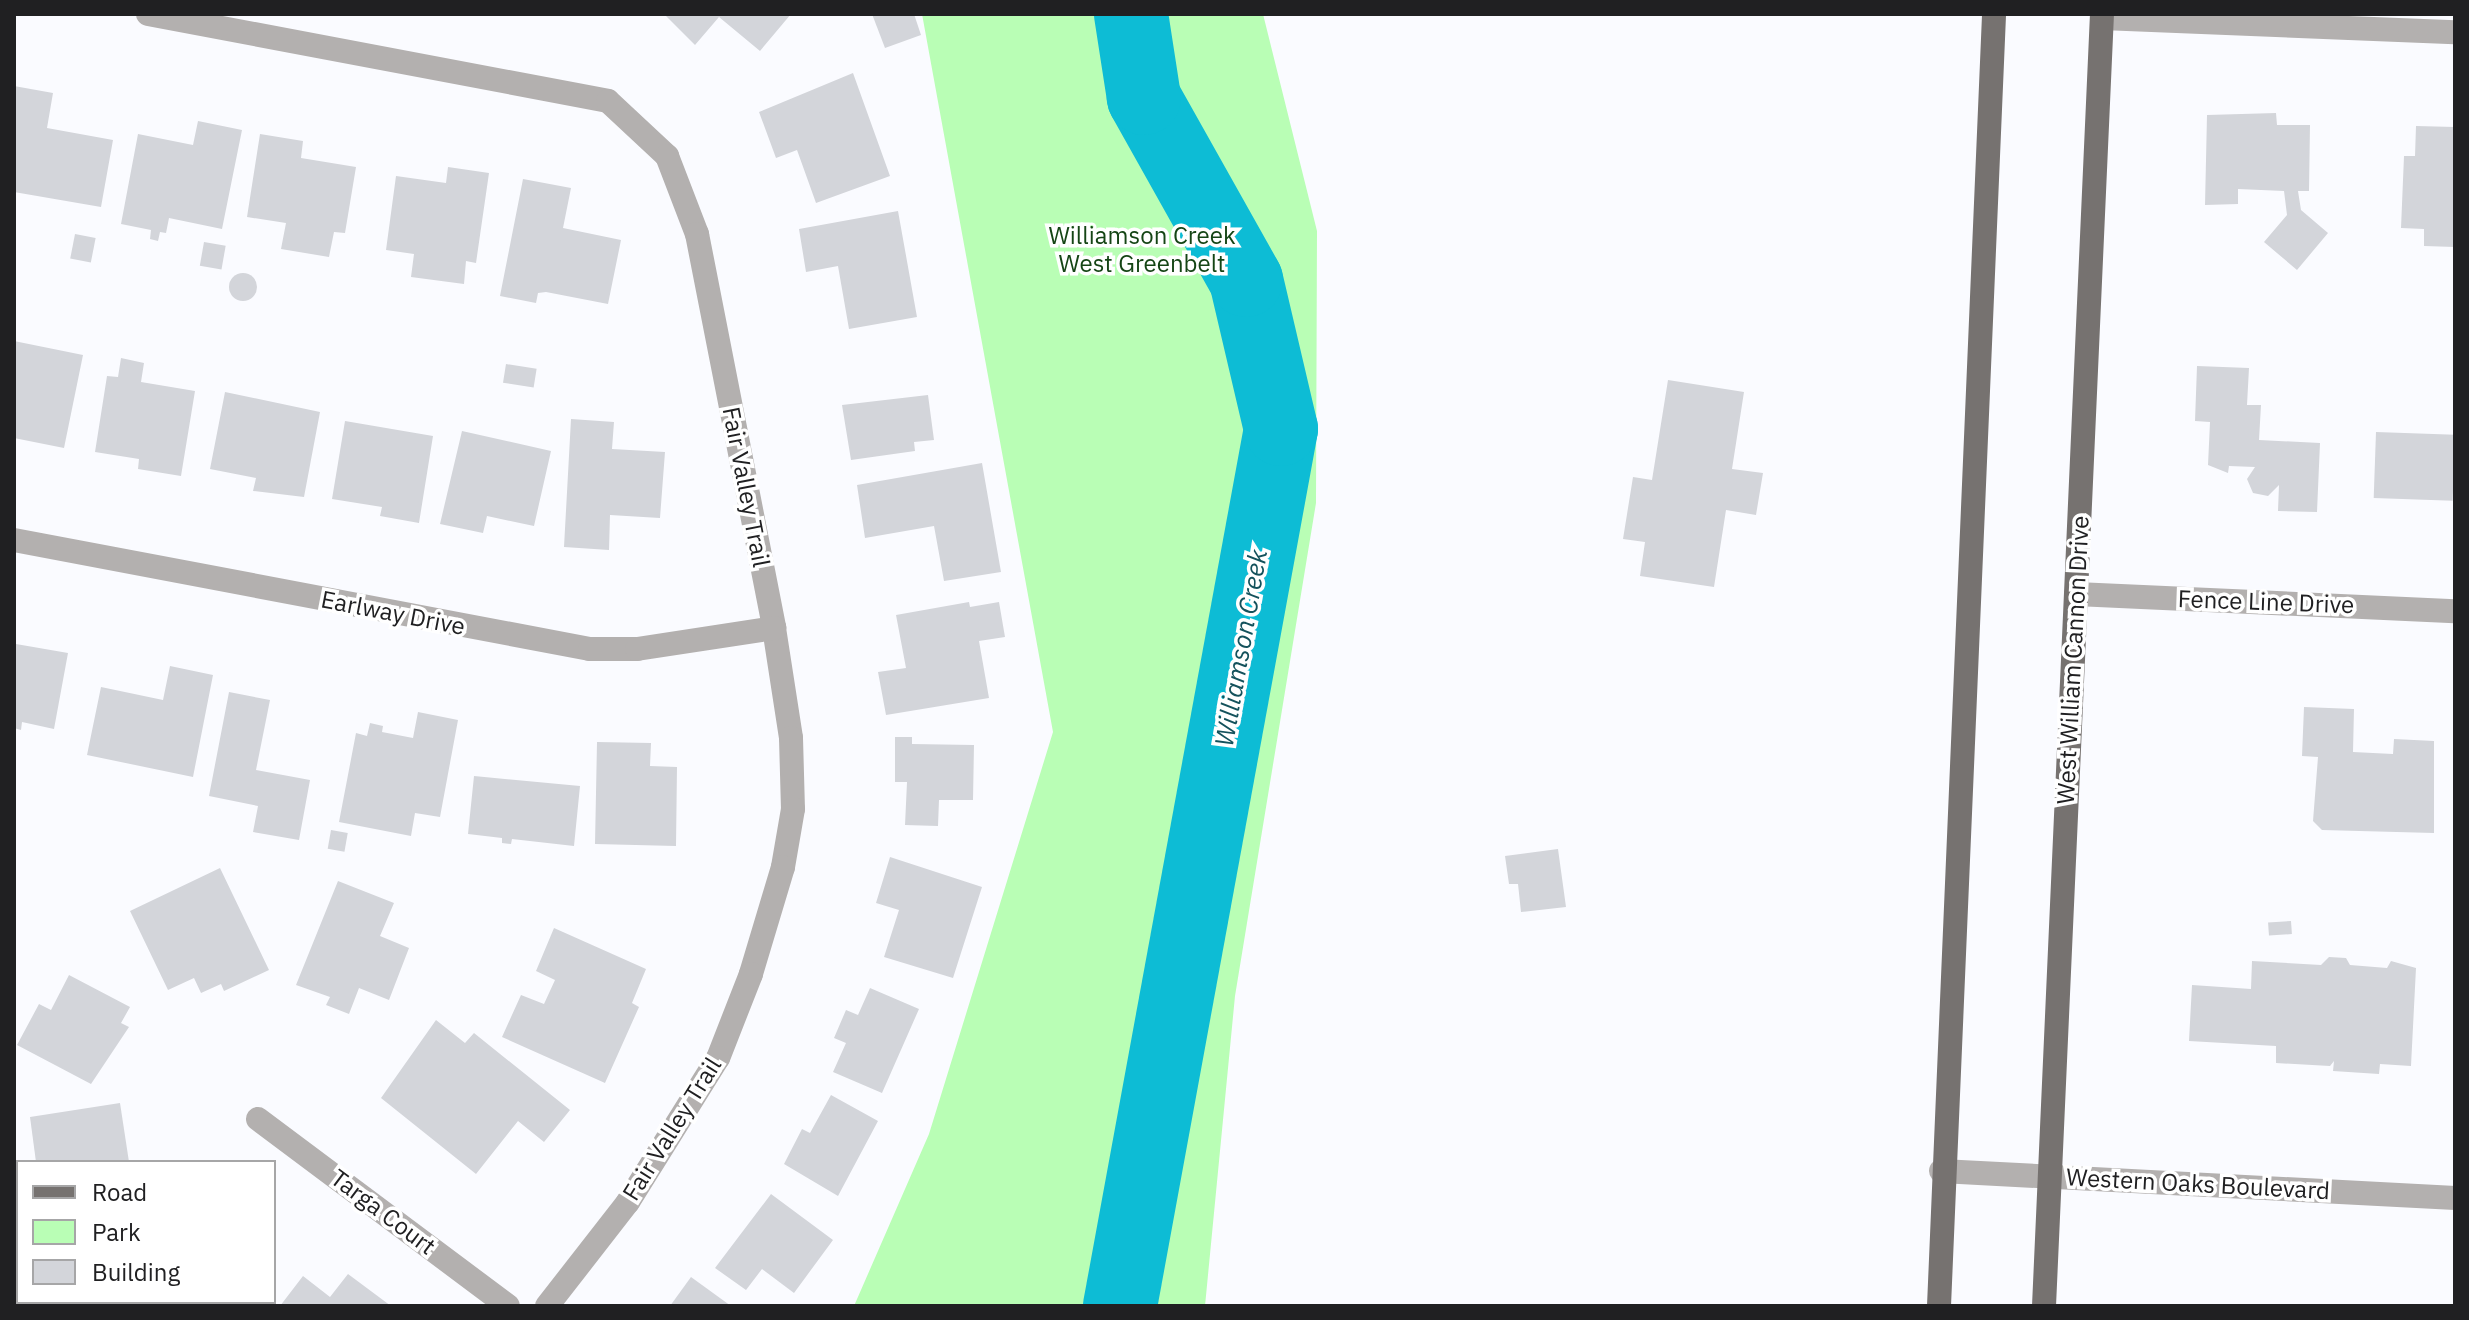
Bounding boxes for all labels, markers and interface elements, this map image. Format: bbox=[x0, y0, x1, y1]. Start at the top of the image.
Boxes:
park label: Williamson Creek West Greenbelt bbox=[1048, 222, 1236, 278]
street label: Fair Valley Trail bbox=[716, 404, 776, 570]
street label: West William Cannon Drive bbox=[2051, 515, 2095, 805]
water label: Williamson Creek bbox=[1208, 547, 1274, 749]
street label: Earlway Drive bbox=[318, 585, 468, 641]
street label: Fence Line Drive bbox=[2177, 585, 2355, 619]
street label: Fair Valley Trail bbox=[617, 1052, 727, 1206]
legend bbox=[16, 1160, 276, 1304]
street label: Targa Court bbox=[325, 1163, 441, 1261]
street label: Western Oaks Boulevard bbox=[2065, 1163, 2331, 1205]
text: Road bbox=[92, 1176, 147, 1208]
text: Park bbox=[92, 1216, 141, 1248]
text: Building bbox=[92, 1256, 180, 1288]

